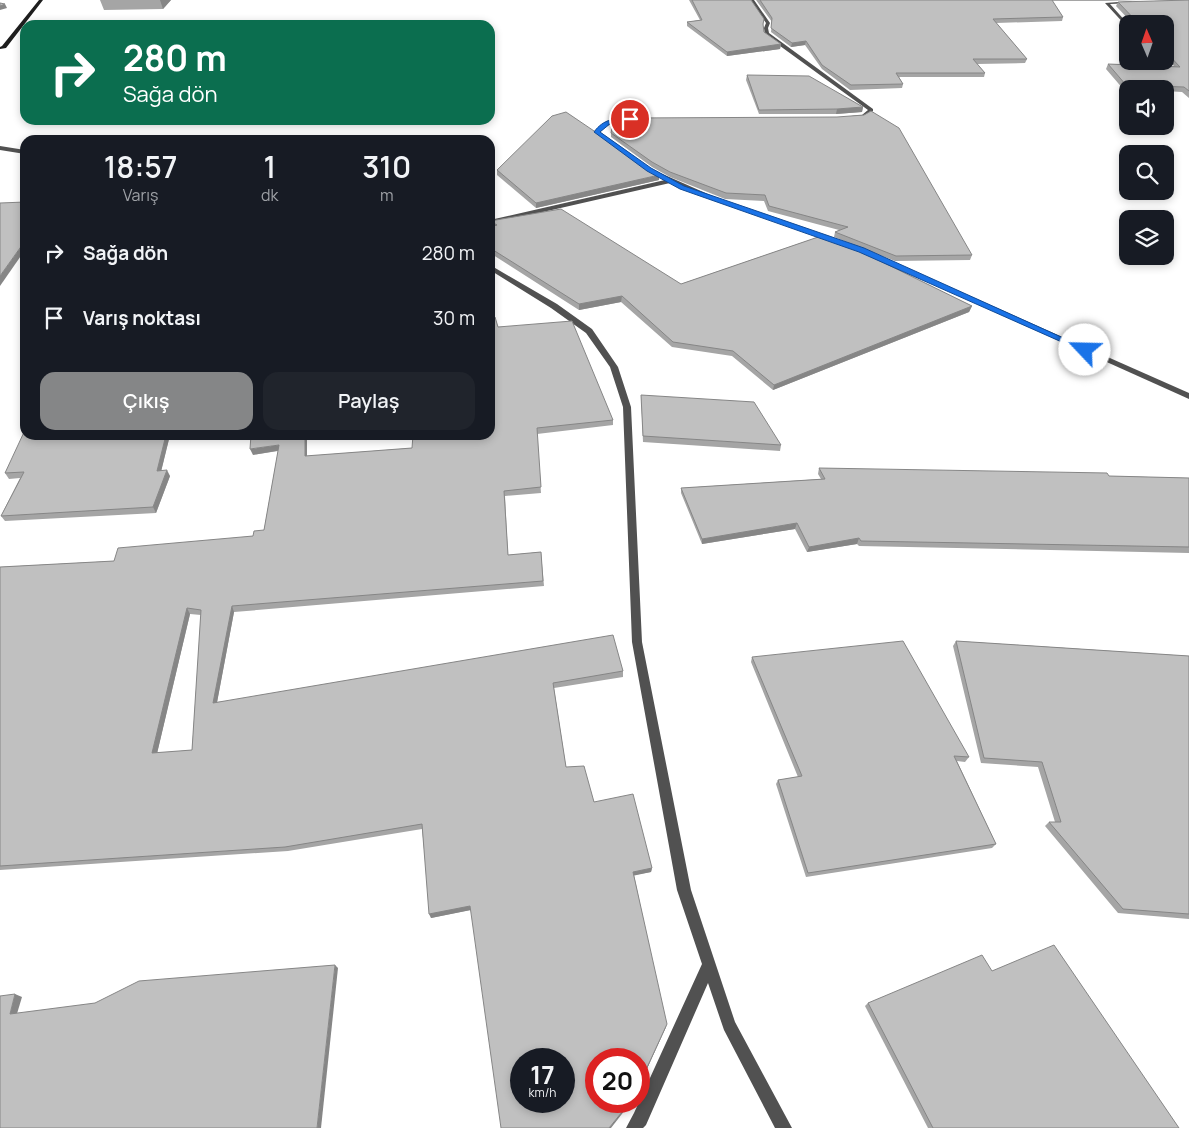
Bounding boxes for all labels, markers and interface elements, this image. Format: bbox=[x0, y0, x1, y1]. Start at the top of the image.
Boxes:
north arrow bbox=[1119, 15, 1174, 70]
map controls bbox=[1119, 15, 1174, 265]
text: 280 m bbox=[123, 34, 227, 82]
icon: right bbox=[40, 40, 105, 105]
text: Sağa dön bbox=[123, 79, 218, 109]
button: sound bbox=[1119, 80, 1174, 135]
pin bbox=[609, 98, 651, 140]
icon: arrive bbox=[616, 105, 644, 133]
button: search bbox=[1119, 145, 1174, 200]
text: 18:57 bbox=[104, 146, 177, 187]
text: 1 bbox=[263, 146, 276, 187]
text: 310 bbox=[362, 146, 411, 187]
text: Varış bbox=[123, 184, 158, 206]
text: dk bbox=[261, 184, 279, 206]
text: m bbox=[380, 184, 394, 206]
button: layers bbox=[1119, 210, 1174, 265]
icon: right bbox=[40, 239, 68, 267]
text: Sağa dön bbox=[83, 240, 168, 266]
text: 280 m bbox=[422, 240, 475, 266]
icon: arrive bbox=[40, 304, 68, 332]
text: Varış noktası bbox=[83, 305, 201, 331]
text: 30 m bbox=[433, 305, 475, 331]
position arrow bbox=[1058, 323, 1110, 375]
button: Çıkış bbox=[40, 372, 253, 430]
button: Paylaş bbox=[263, 372, 475, 430]
speed limit sign: 20 bbox=[585, 1048, 650, 1113]
text: 17 bbox=[530, 1057, 555, 1092]
text: km/h bbox=[529, 1084, 556, 1101]

